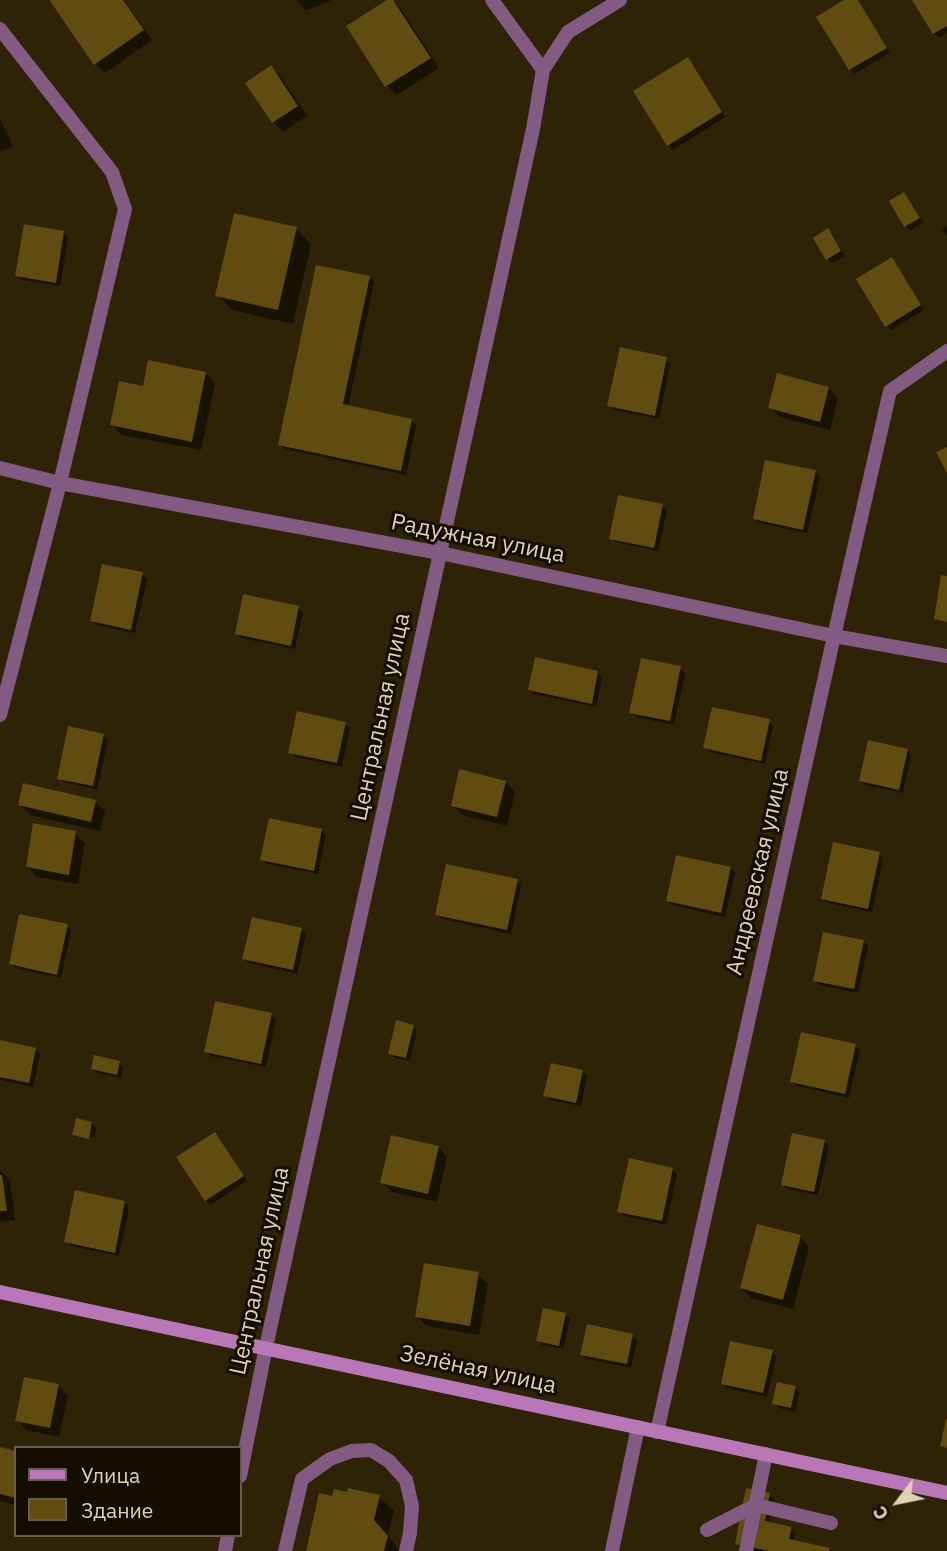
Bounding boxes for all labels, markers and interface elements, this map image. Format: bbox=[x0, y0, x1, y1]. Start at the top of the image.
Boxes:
street label: Радужная улица bbox=[389, 509, 567, 569]
street label: Центральная улица bbox=[345, 611, 417, 823]
street label: Андреевская улица bbox=[721, 766, 795, 978]
street label: Центральная улица bbox=[224, 1165, 296, 1377]
street label: Зелёная улица bbox=[397, 1340, 559, 1400]
legend bbox=[14, 1446, 242, 1537]
text: Улица bbox=[81, 1461, 140, 1489]
north arrow bbox=[863, 1467, 933, 1537]
text: Здание bbox=[81, 1496, 153, 1524]
text: С bbox=[867, 1502, 894, 1525]

